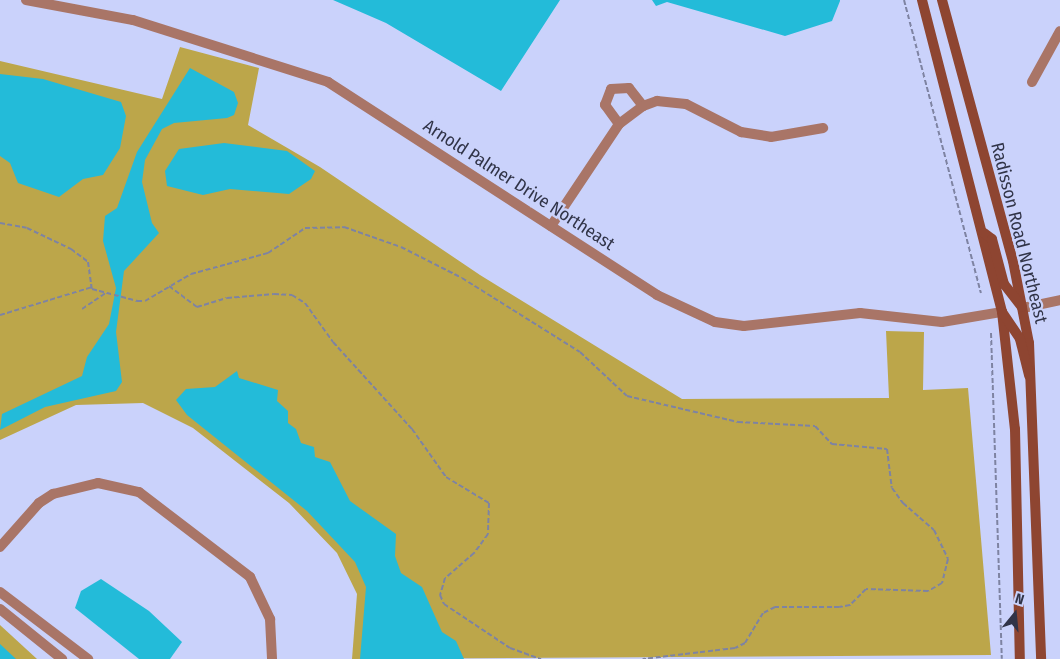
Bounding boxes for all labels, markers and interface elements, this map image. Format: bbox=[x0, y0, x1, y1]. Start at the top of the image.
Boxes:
street label: Arnold Palmer Drive Northeast bbox=[419, 115, 619, 255]
street label: Radisson Road Northeast bbox=[986, 140, 1052, 326]
north arrow bbox=[990, 589, 1040, 639]
text: N bbox=[1013, 590, 1026, 609]

